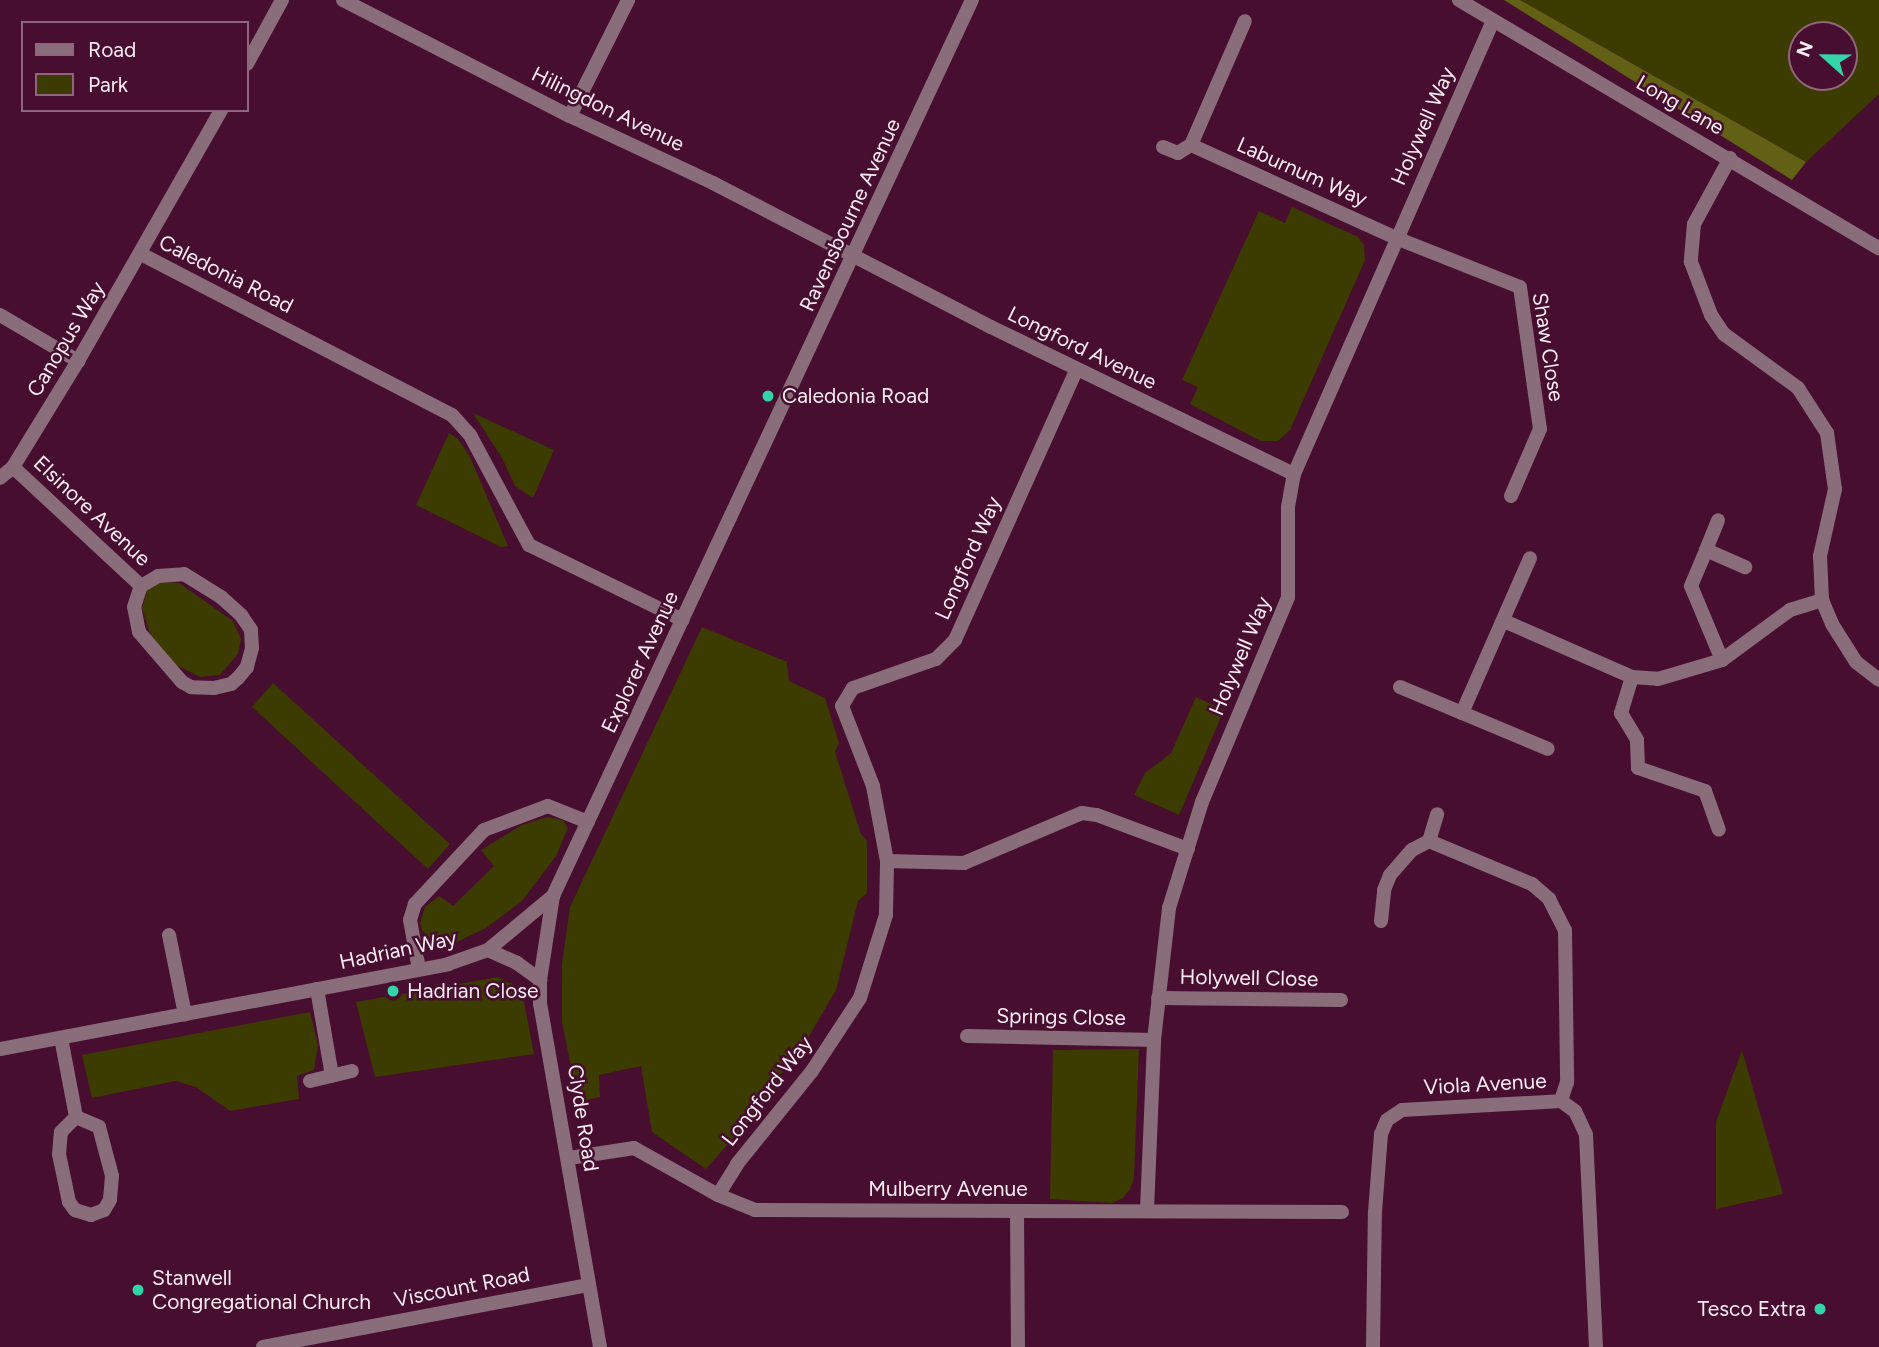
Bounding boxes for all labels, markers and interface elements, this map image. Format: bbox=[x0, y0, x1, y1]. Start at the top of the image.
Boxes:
legend bbox=[21, 21, 248, 112]
north arrow bbox=[1788, 21, 1858, 91]
text: Road bbox=[88, 37, 136, 62]
text: N bbox=[1791, 38, 1818, 60]
street label: Hilingdon Avenue bbox=[528, 61, 688, 157]
street label: Holywell Way bbox=[1386, 63, 1460, 189]
street label: Long Lane bbox=[1632, 70, 1728, 140]
text: Park bbox=[88, 72, 128, 97]
street label: Ravensbourne Avenue bbox=[794, 114, 906, 316]
street label: Laburnum Way bbox=[1233, 132, 1371, 212]
street label: Caledonia Road bbox=[155, 229, 297, 319]
street label: Canopus Way bbox=[22, 277, 110, 401]
street label: Shaw Close bbox=[1527, 291, 1569, 403]
street label: Longford Avenue bbox=[1003, 301, 1161, 395]
place label: Caledonia Road bbox=[782, 383, 929, 409]
marker: Caledonia Road bbox=[760, 388, 776, 404]
street label: Elsinore Avenue bbox=[28, 451, 156, 571]
street label: Longford Way bbox=[930, 492, 1006, 624]
street label: Explorer Avenue bbox=[596, 587, 684, 737]
street label: Holywell Way bbox=[1204, 593, 1276, 719]
street label: Hadrian Way bbox=[337, 925, 459, 975]
street label: Holywell Close bbox=[1179, 964, 1319, 992]
place label: Hadrian Close bbox=[407, 978, 539, 1004]
marker: Hadrian Close bbox=[385, 983, 401, 999]
street label: Springs Close bbox=[996, 1003, 1126, 1031]
street label: Longford Way bbox=[716, 1031, 818, 1151]
street label: Clyde Road bbox=[562, 1063, 604, 1173]
street label: Viola Avenue bbox=[1423, 1068, 1547, 1100]
street label: Mulberry Avenue bbox=[868, 1176, 1028, 1202]
street label: Viscount Road bbox=[392, 1261, 532, 1313]
place label: Stanwell Congregational Church bbox=[152, 1265, 371, 1315]
marker: Stanwell Congregational Church bbox=[130, 1282, 146, 1298]
place label: Tesco Extra bbox=[1698, 1296, 1806, 1322]
marker: Tesco Extra bbox=[1812, 1301, 1828, 1317]

